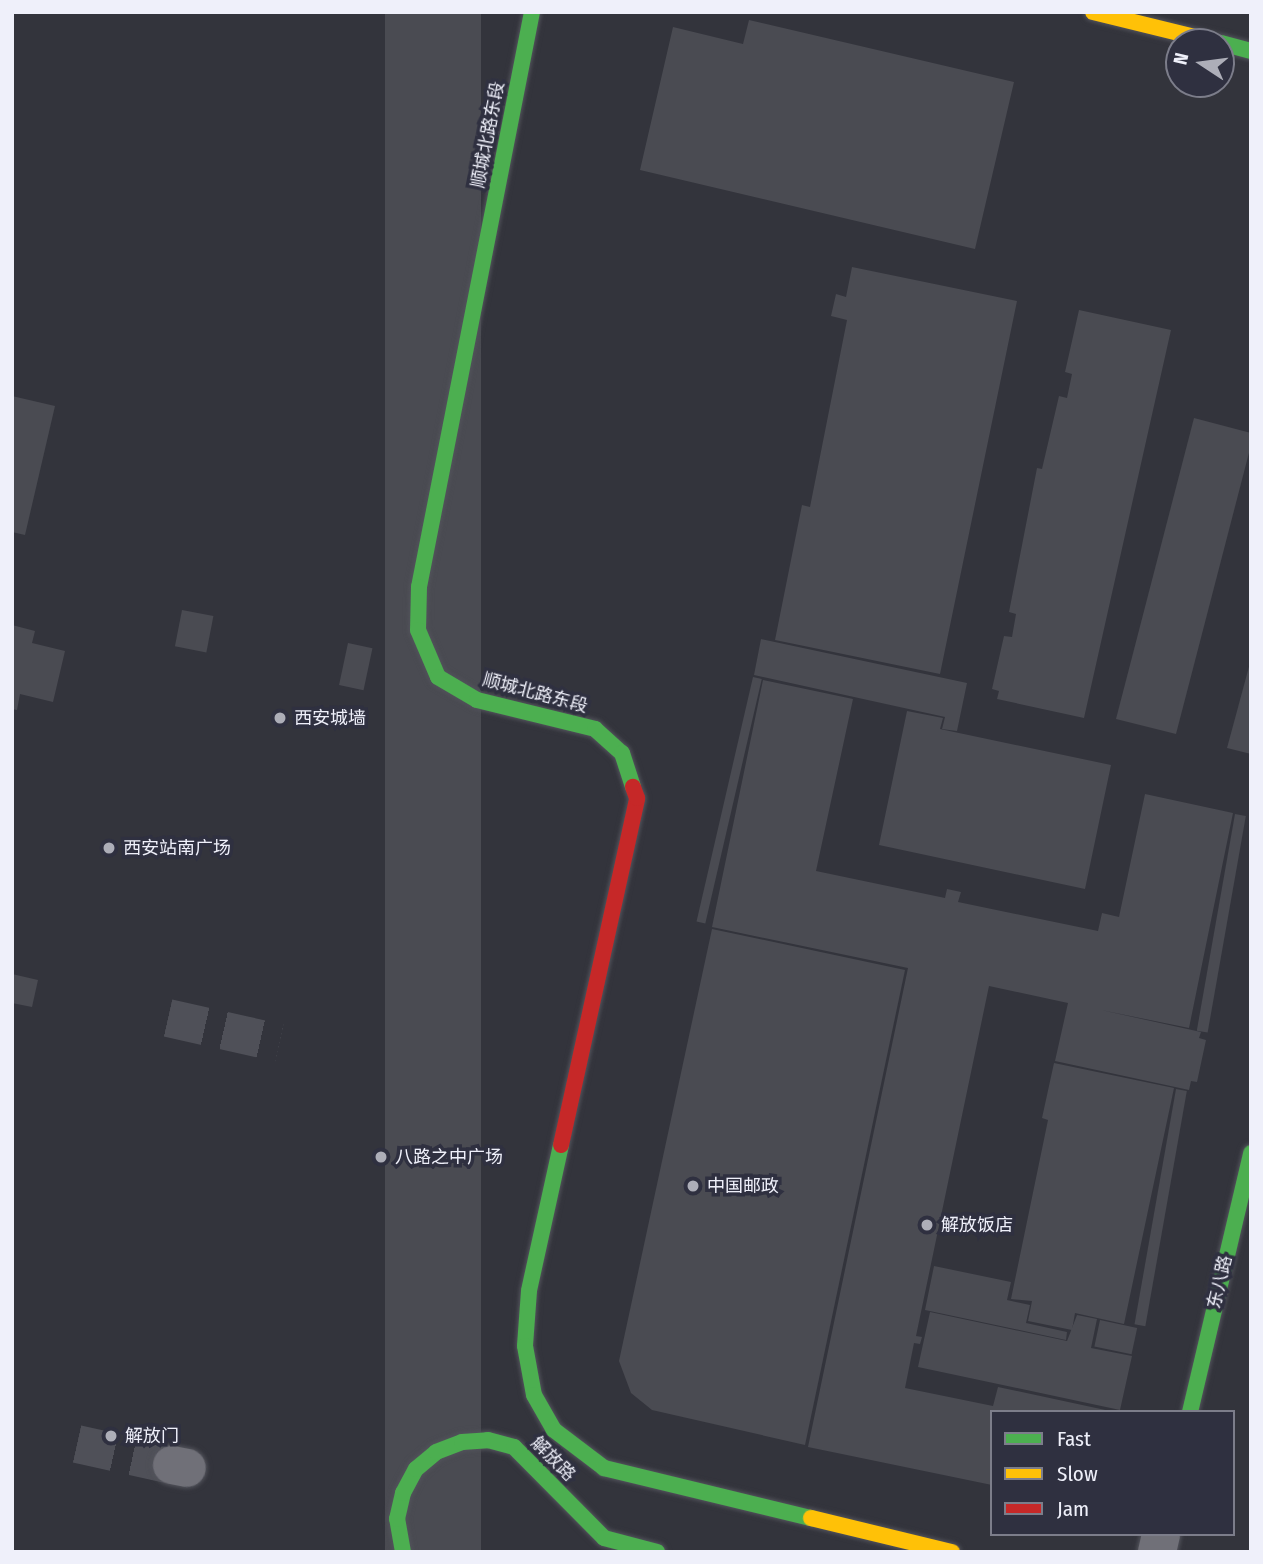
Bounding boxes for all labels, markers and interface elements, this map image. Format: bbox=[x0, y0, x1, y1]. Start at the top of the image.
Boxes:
north arrow bbox=[1165, 28, 1235, 98]
text: N bbox=[1169, 50, 1193, 67]
street label: 顺城北路东段 bbox=[467, 80, 509, 190]
street label: 顺城北路东段 bbox=[480, 669, 590, 717]
place label: 西安城墙 bbox=[294, 707, 366, 729]
marker: 西安城墙 bbox=[272, 710, 288, 726]
place label: 西安站南广场 bbox=[123, 837, 231, 859]
marker: 西安站南广场 bbox=[101, 840, 117, 856]
place label: 八路之中广场 bbox=[395, 1146, 503, 1168]
marker: 八路之中广场 bbox=[373, 1149, 389, 1165]
place label: 中国邮政 bbox=[707, 1175, 779, 1197]
marker: 中国邮政 bbox=[685, 1178, 701, 1194]
place label: 解放饭店 bbox=[941, 1214, 1013, 1236]
marker: 解放饭店 bbox=[919, 1217, 935, 1233]
street label: 东八路 bbox=[1203, 1253, 1237, 1311]
legend bbox=[990, 1410, 1235, 1536]
place label: 解放门 bbox=[125, 1425, 179, 1447]
text: Fast bbox=[1057, 1426, 1091, 1452]
marker: 解放门 bbox=[103, 1428, 119, 1444]
street label: 解放路 bbox=[526, 1432, 580, 1486]
text: Slow bbox=[1057, 1461, 1098, 1487]
text: Jam bbox=[1057, 1496, 1089, 1522]

